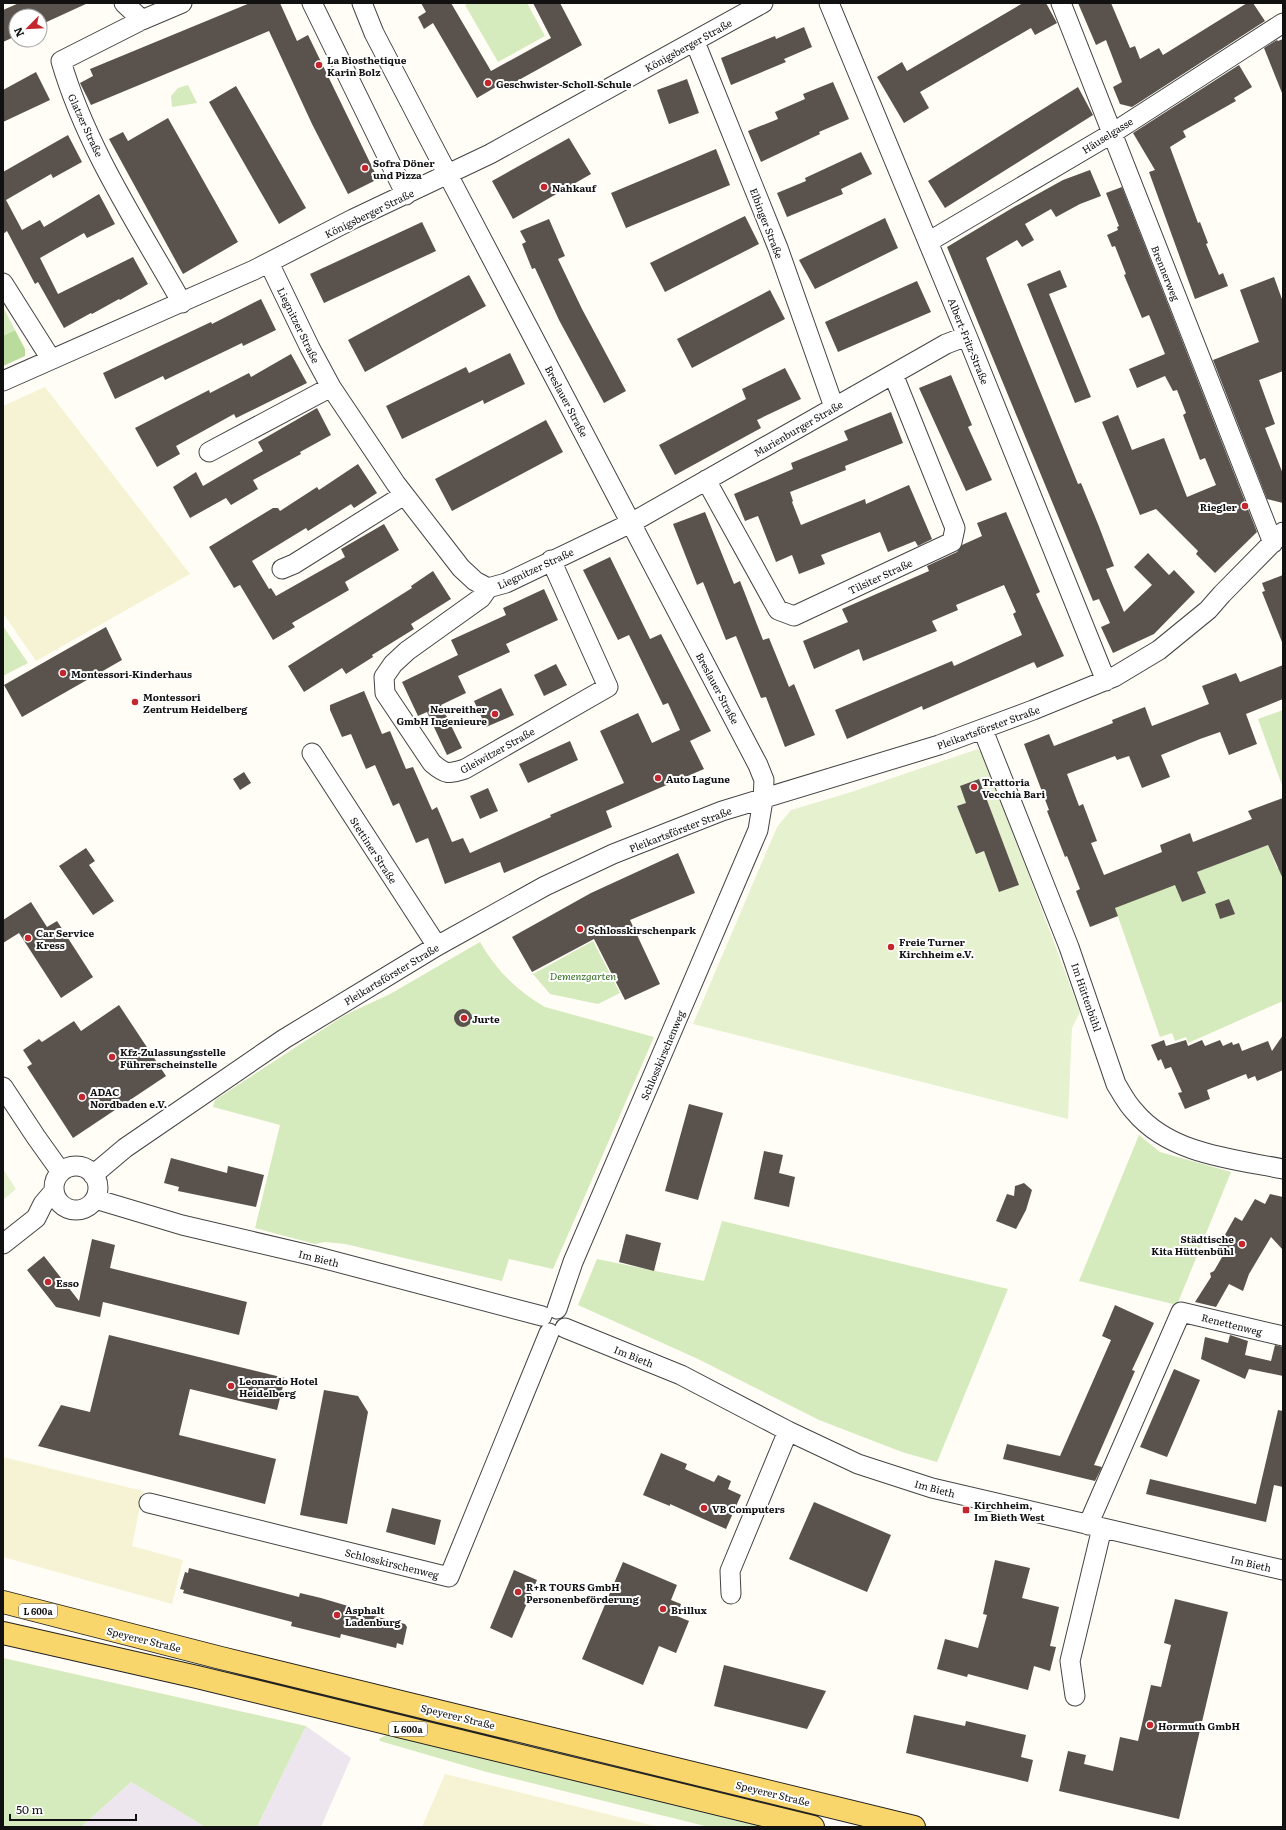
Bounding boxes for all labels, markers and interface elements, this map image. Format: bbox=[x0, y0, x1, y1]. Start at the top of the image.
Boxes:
north arrow bbox=[8, 8, 48, 48]
street label: Königsberger Straße bbox=[642, 15, 734, 75]
text: N bbox=[9, 25, 27, 40]
place label: La Biosthetique Karin Bolz bbox=[327, 52, 407, 79]
marker: La Biosthetique Karin Bolz bbox=[314, 60, 324, 70]
place label: Geschwister-Scholl-Schule bbox=[496, 76, 632, 91]
marker: Geschwister-Scholl-Schule bbox=[483, 78, 493, 88]
street label: Glatzer Straße bbox=[65, 91, 107, 159]
street label: Häuselgasse bbox=[1079, 113, 1135, 157]
place label: Sofra Döner und Pizza bbox=[373, 155, 435, 182]
marker: Sofra Döner und Pizza bbox=[360, 163, 370, 173]
place label: Nahkauf bbox=[552, 180, 598, 195]
marker: Nahkauf bbox=[539, 182, 549, 192]
street label: Königsberger Straße bbox=[322, 185, 416, 241]
street label: Elbinger Straße bbox=[747, 185, 787, 261]
street label: Brennerweg bbox=[1148, 243, 1184, 303]
street label: Liegnitzer Straße bbox=[274, 285, 324, 365]
street label: Albert-Fritz-Straße bbox=[945, 296, 993, 386]
street label: Breslauer Straße bbox=[542, 362, 592, 440]
street label: Marienburger Straße bbox=[751, 396, 845, 460]
place label: Riegler bbox=[1200, 499, 1238, 514]
marker: Riegler bbox=[1240, 501, 1250, 511]
street label: Liegnitzer Straße bbox=[494, 544, 576, 592]
street label: Tilsiter Straße bbox=[846, 555, 914, 597]
street label: Breslauer Straße bbox=[693, 649, 743, 727]
place label: Montessori-Kinderhaus bbox=[71, 666, 192, 681]
marker: Montessori-Kinderhaus bbox=[58, 668, 68, 678]
place label: Montessori Zentrum Heidelberg bbox=[143, 689, 248, 716]
marker: Montessori Zentrum Heidelberg bbox=[130, 697, 140, 707]
place label: Neureither GmbH Ingenieure bbox=[396, 701, 488, 728]
street label: Pleikartsförster Straße bbox=[934, 701, 1042, 753]
marker: Neureither GmbH Ingenieure bbox=[490, 709, 500, 719]
street label: Gleiwitzer Straße bbox=[457, 723, 537, 777]
place label: Auto Lagune bbox=[666, 771, 730, 786]
marker: Auto Lagune bbox=[653, 773, 663, 783]
place label: Trattoria Vecchia Bari bbox=[982, 774, 1045, 801]
marker: Trattoria Vecchia Bari bbox=[969, 782, 979, 792]
street label: Pleikartsförster Straße bbox=[627, 803, 733, 855]
street label: Stettiner Straße bbox=[347, 814, 401, 886]
place label: Schlosskirschenpark bbox=[588, 922, 696, 937]
marker: Schlosskirschenpark bbox=[575, 924, 585, 934]
place label: Car Service Kress bbox=[36, 925, 94, 952]
marker: Car Service Kress bbox=[23, 933, 33, 943]
place label: Freie Turner Kirchheim e.V. bbox=[899, 934, 974, 961]
street label: Pleikartsförster Straße bbox=[341, 940, 441, 1008]
marker: Freie Turner Kirchheim e.V. bbox=[886, 942, 896, 952]
street label: Im Hüttenbühl bbox=[1068, 961, 1106, 1034]
park label: Demenzgarten bbox=[550, 968, 616, 983]
street label: Schlosskirschenweg bbox=[636, 1007, 688, 1102]
place label: Jurte bbox=[472, 1011, 500, 1026]
marker: Jurte bbox=[459, 1013, 469, 1023]
place label: Kfz-Zulassungsstelle Führerscheinstelle bbox=[120, 1044, 226, 1071]
marker: Kfz-Zulassungsstelle Führerscheinstelle bbox=[107, 1052, 117, 1062]
place label: ADAC Nordbaden e.V. bbox=[90, 1084, 167, 1111]
marker: ADAC Nordbaden e.V. bbox=[77, 1092, 87, 1102]
place label: Städtische Kita Hüttenbühl bbox=[1151, 1231, 1234, 1258]
marker: Städtische Kita Hüttenbühl bbox=[1237, 1239, 1247, 1249]
street label: Im Bieth bbox=[297, 1246, 341, 1270]
place label: Esso bbox=[56, 1275, 79, 1290]
marker: Esso bbox=[43, 1277, 53, 1287]
street label: Renettenweg bbox=[1200, 1309, 1264, 1339]
street label: Im Bieth bbox=[612, 1341, 656, 1371]
place label: Leonardo Hotel Heidelberg bbox=[239, 1373, 318, 1400]
marker: Leonardo Hotel Heidelberg bbox=[226, 1381, 236, 1391]
street label: Im Bieth bbox=[913, 1475, 957, 1501]
place label: Kirchheim, Im Bieth West bbox=[974, 1497, 1045, 1524]
place label: VB Computers bbox=[712, 1501, 785, 1516]
marker: VB Computers bbox=[699, 1503, 709, 1513]
marker: Kirchheim, Im Bieth West bbox=[961, 1505, 971, 1515]
street label: Schlosskirschenweg bbox=[343, 1544, 441, 1582]
street label: Im Bieth bbox=[1229, 1551, 1273, 1575]
place label: R+R TOURS GmbH Personenbeförderung bbox=[526, 1579, 640, 1606]
marker: R+R TOURS GmbH Personenbeförderung bbox=[513, 1587, 523, 1597]
place label: Asphalt Ladenburg bbox=[345, 1602, 402, 1629]
place label: Brillux bbox=[671, 1602, 707, 1617]
road number: L 600a bbox=[19, 1604, 57, 1618]
marker: Brillux bbox=[658, 1604, 668, 1614]
marker: Asphalt Ladenburg bbox=[332, 1610, 342, 1620]
street label: Speyerer Straße bbox=[105, 1623, 183, 1655]
street label: Speyerer Straße bbox=[419, 1700, 497, 1732]
place label: Hormuth GmbH bbox=[1158, 1718, 1240, 1733]
marker: Hormuth GmbH bbox=[1145, 1720, 1155, 1730]
road number: L 600a bbox=[389, 1722, 427, 1736]
street label: Speyerer Straße bbox=[734, 1777, 812, 1809]
scale bar bbox=[10, 1796, 136, 1822]
text: 50 m bbox=[16, 1800, 43, 1818]

